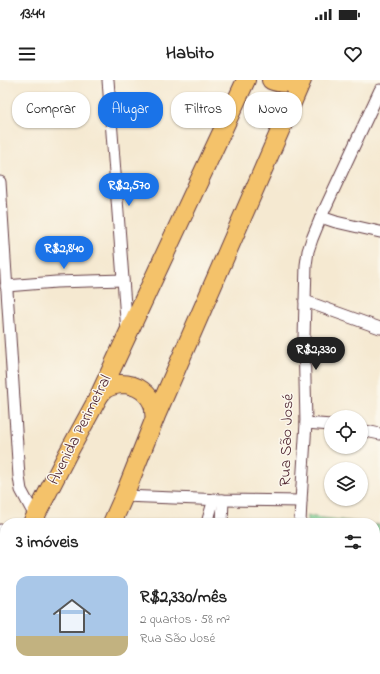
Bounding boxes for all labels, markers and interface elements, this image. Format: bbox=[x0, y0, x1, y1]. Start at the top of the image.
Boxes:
text: 13:44 bbox=[20, 3, 45, 25]
text: Habito bbox=[166, 41, 214, 67]
icon: menu bbox=[16, 43, 38, 65]
icon: heart bbox=[342, 43, 364, 65]
chip: Comprar bbox=[12, 92, 90, 128]
chip: Alugar bbox=[98, 92, 163, 128]
chip: Filtros bbox=[171, 92, 236, 128]
chip: Novo bbox=[244, 92, 302, 128]
pin: R$2,570 bbox=[92, 173, 166, 207]
text: R$2,570 bbox=[108, 176, 150, 195]
pin: R$2,840 bbox=[27, 236, 101, 270]
text: R$2,840 bbox=[44, 239, 84, 258]
pin: R$2,330 bbox=[279, 337, 353, 371]
text: R$2,330 bbox=[296, 340, 336, 359]
street label: Avenida Perimetral bbox=[42, 371, 118, 489]
street label: Rua São José bbox=[273, 392, 301, 487]
map controls bbox=[324, 410, 368, 506]
button: locate bbox=[324, 410, 368, 454]
button: layers bbox=[324, 462, 368, 506]
text: 3 imóveis bbox=[16, 530, 79, 555]
icon: filters bbox=[342, 531, 364, 553]
text: R$2,330/mês bbox=[140, 585, 227, 610]
icon: home bbox=[48, 592, 96, 640]
text: 2 quartos · 58 m² bbox=[140, 610, 230, 629]
text: Rua São José bbox=[140, 629, 215, 648]

